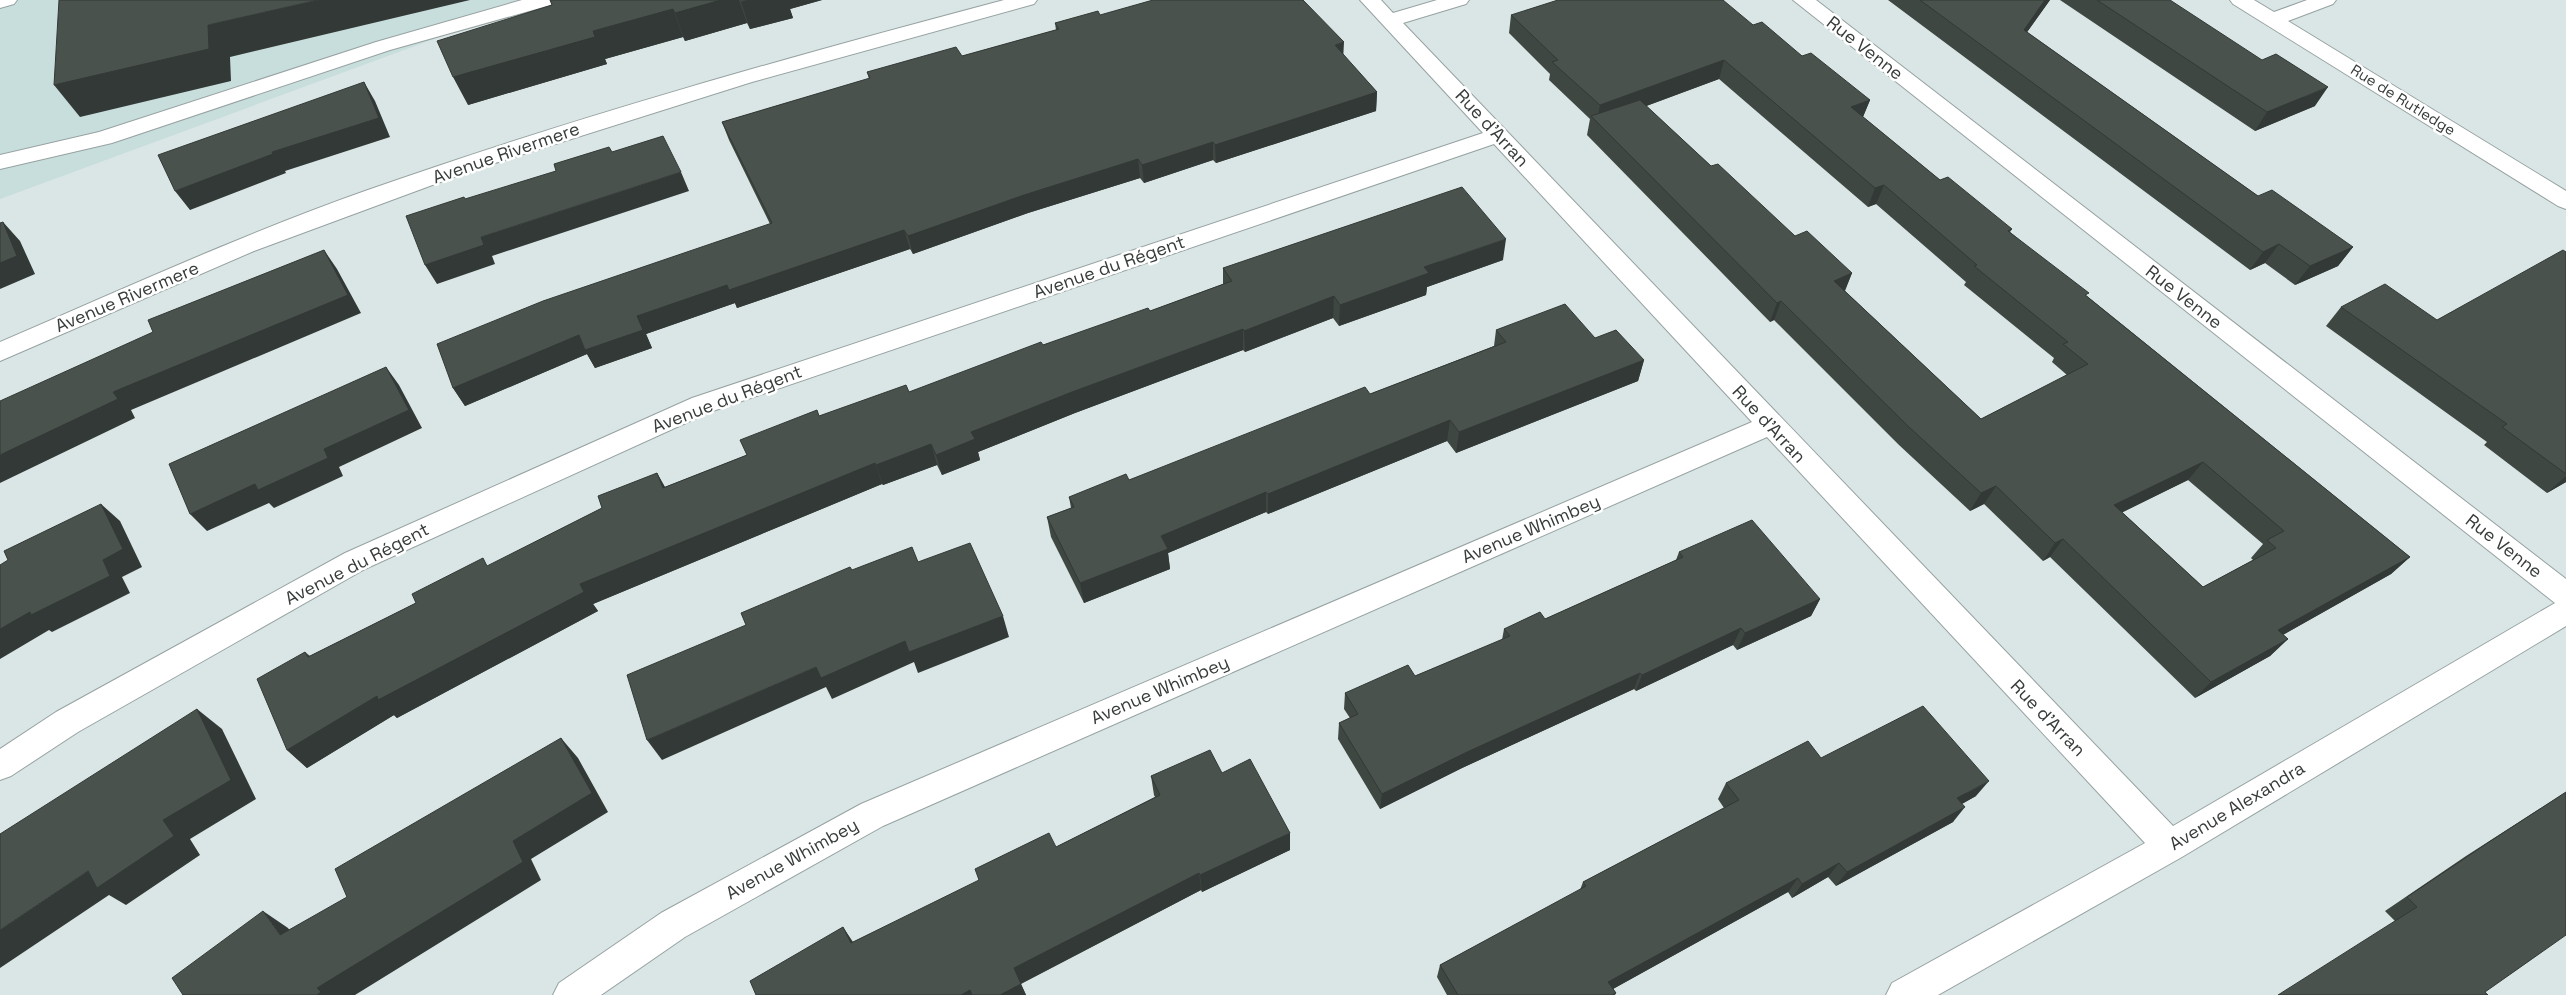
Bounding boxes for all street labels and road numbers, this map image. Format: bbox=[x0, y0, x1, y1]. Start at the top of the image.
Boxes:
street label: Rue Venne bbox=[1822, 10, 1908, 85]
street label: Rue de Rutledge bbox=[2347, 60, 2459, 140]
street label: Rue d'Arran bbox=[1450, 84, 1534, 171]
street label: Avenue Rivermere bbox=[429, 117, 582, 188]
street label: Avenue du Régent bbox=[1030, 230, 1188, 303]
street label: Avenue Rivermere bbox=[51, 256, 202, 337]
street label: Rue Venne bbox=[2141, 259, 2227, 334]
street label: Avenue du Régent bbox=[649, 359, 805, 438]
street label: Rue d'Arran bbox=[1727, 380, 1811, 467]
street label: Avenue Whimbey bbox=[1458, 489, 1603, 568]
street label: Rue Venne bbox=[2461, 508, 2547, 583]
street label: Avenue du Régent bbox=[281, 517, 433, 610]
street label: Avenue Whimbey bbox=[1087, 650, 1232, 729]
street label: Rue d'Arran bbox=[2006, 674, 2091, 761]
street label: Avenue Alexandra bbox=[2165, 756, 2309, 855]
street label: Avenue Whimbey bbox=[721, 813, 862, 905]

